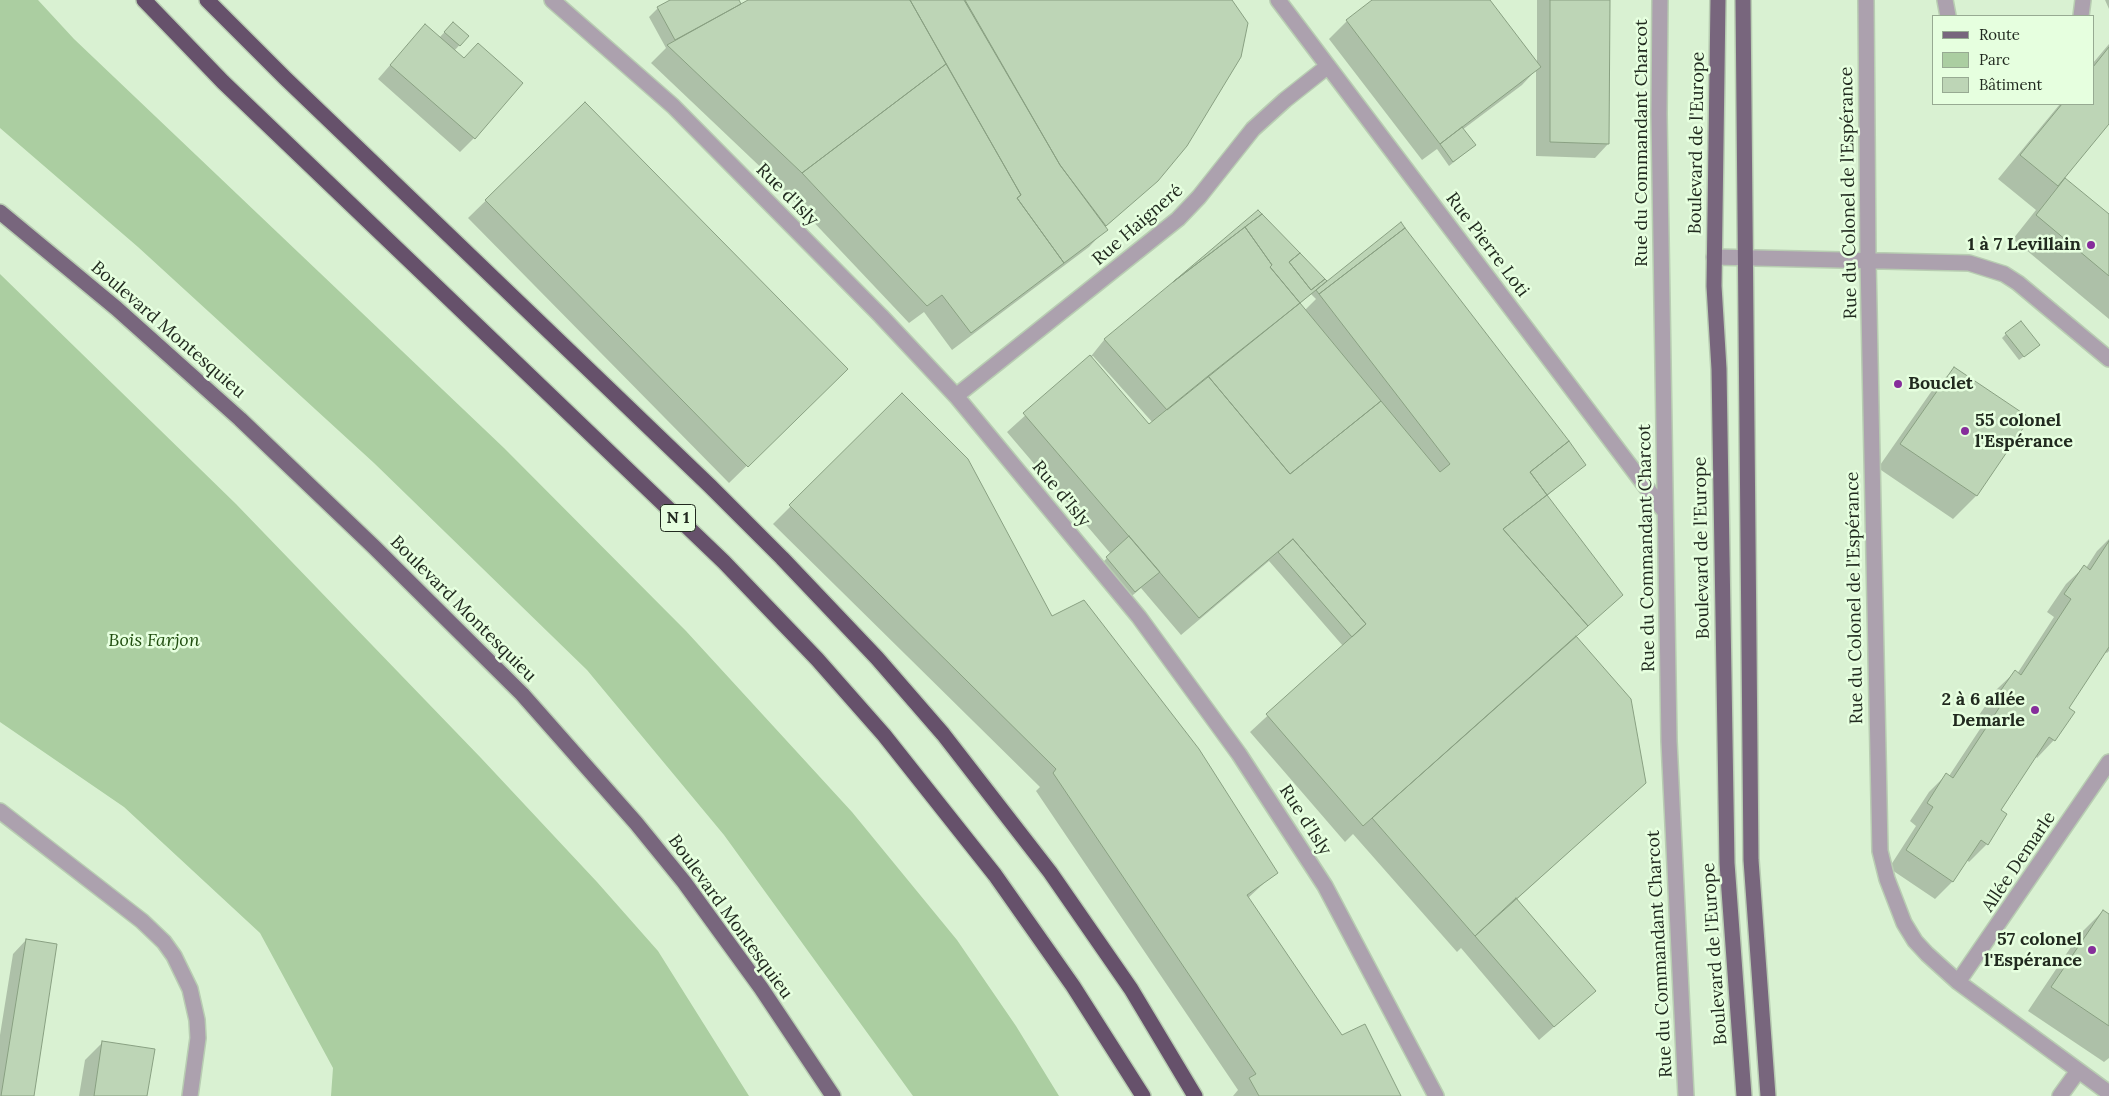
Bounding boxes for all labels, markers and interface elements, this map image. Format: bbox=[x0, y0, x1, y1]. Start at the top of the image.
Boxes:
legend bbox=[1932, 15, 2094, 105]
street label: Rue du Commandant Charcot bbox=[1631, 19, 1653, 267]
text: Route bbox=[1979, 25, 2020, 44]
text: Parc bbox=[1979, 50, 2010, 69]
street label: Boulevard de l'Europe bbox=[1685, 51, 1709, 235]
street label: Rue du Colonel de l'Espérance bbox=[1836, 66, 1862, 320]
text: Bâtiment bbox=[1979, 75, 2042, 94]
street label: Rue d'Isly bbox=[751, 159, 823, 231]
street label: Rue Haigneré bbox=[1088, 180, 1188, 270]
street label: Rue Pierre Loti bbox=[1441, 189, 1533, 301]
place label: 1 à 7 Levillain bbox=[1967, 234, 2081, 256]
marker: 1 à 7 Levillain bbox=[2085, 239, 2097, 251]
street label: Boulevard Montesquieu bbox=[86, 257, 250, 403]
place label: Bouclet bbox=[1908, 373, 1973, 395]
marker: Bouclet bbox=[1892, 378, 1904, 390]
place label: 55 colonel l'Espérance bbox=[1975, 410, 2073, 452]
street label: Rue du Commandant Charcot bbox=[1634, 424, 1660, 672]
marker: 55 colonel l'Espérance bbox=[1959, 425, 1971, 437]
street label: Boulevard de l'Europe bbox=[1690, 456, 1714, 640]
street label: Rue d'Isly bbox=[1027, 457, 1095, 531]
street label: Rue du Colonel de l'Espérance bbox=[1842, 471, 1868, 725]
road number: N 1 bbox=[660, 504, 696, 532]
street label: Boulevard Montesquieu bbox=[385, 531, 541, 687]
park label: Bois Farjon bbox=[108, 630, 200, 652]
place label: 2 à 6 allée Demarle bbox=[1941, 689, 2025, 732]
marker: 2 à 6 allée Demarle bbox=[2029, 704, 2041, 716]
street label: Rue d'Isly bbox=[1274, 781, 1336, 859]
street label: Allée Demarle bbox=[1978, 808, 2060, 916]
street label: Rue du Commandant Charcot bbox=[1643, 830, 1677, 1078]
street label: Boulevard Montesquieu bbox=[663, 831, 797, 1003]
street label: Boulevard de l'Europe bbox=[1698, 862, 1732, 1046]
place label: 57 colonel l'Espérance bbox=[1984, 929, 2082, 972]
marker: 57 colonel l'Espérance bbox=[2086, 944, 2098, 956]

